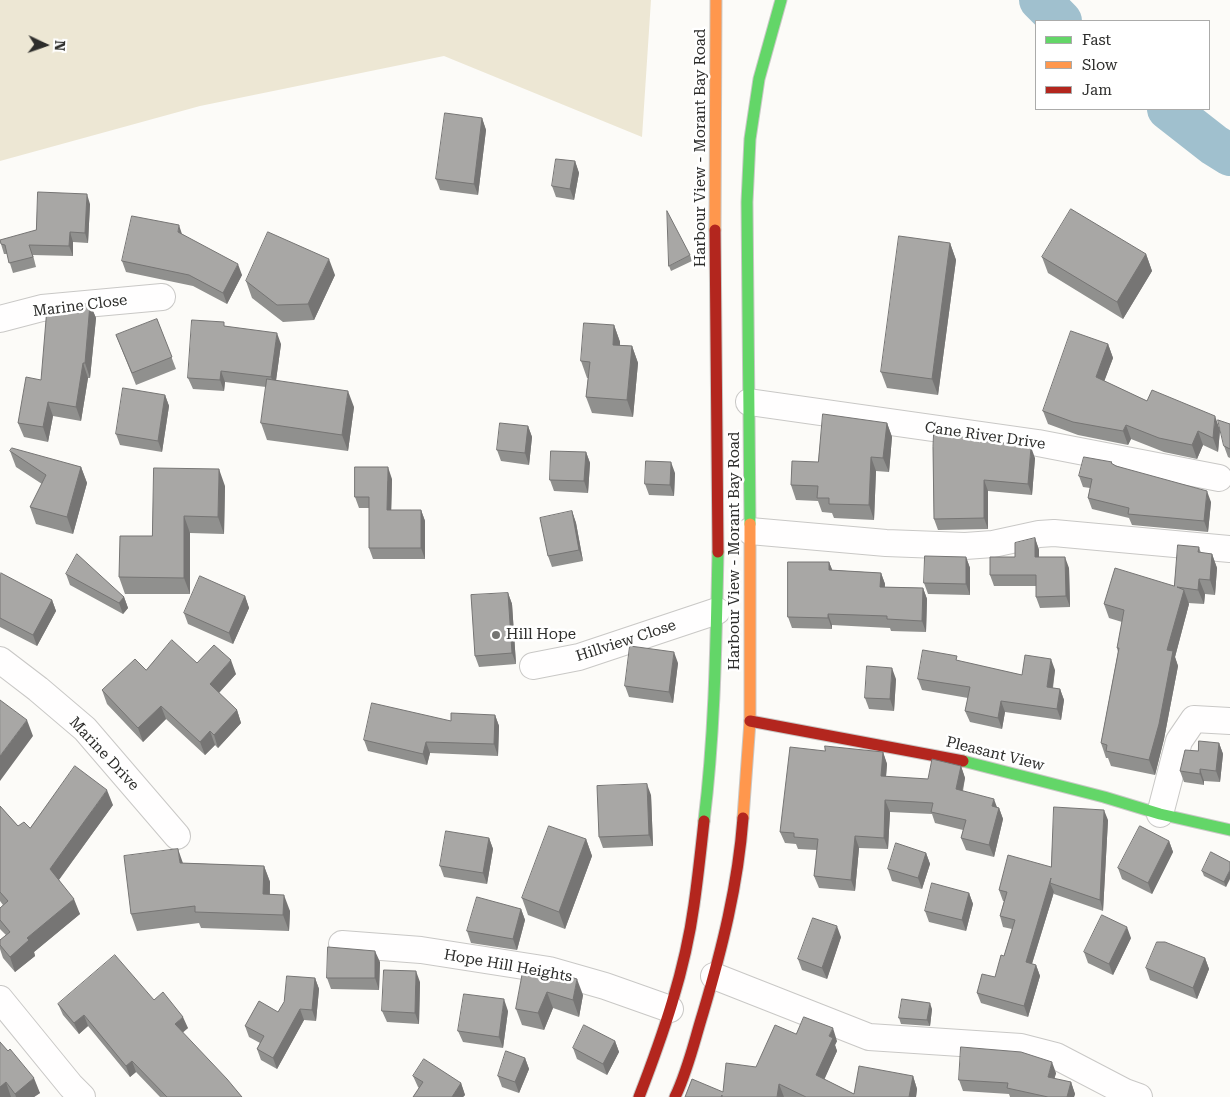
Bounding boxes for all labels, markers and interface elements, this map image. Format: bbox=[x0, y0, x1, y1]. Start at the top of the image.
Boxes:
north arrow bbox=[20, 20, 70, 70]
legend bbox=[1035, 20, 1210, 110]
street label: Harbour View - Morant Bay Road bbox=[692, 29, 710, 267]
text: Fast bbox=[1082, 31, 1111, 49]
text: N bbox=[52, 40, 68, 52]
text: Slow bbox=[1082, 56, 1117, 74]
text: Jam bbox=[1082, 81, 1112, 99]
street label: Marine Close bbox=[32, 291, 128, 321]
street label: Cane River Drive bbox=[924, 419, 1046, 453]
street label: Harbour View - Morant Bay Road bbox=[726, 432, 744, 670]
street label: Hillview Close bbox=[574, 616, 678, 666]
place label: Hill Hope bbox=[506, 626, 576, 644]
marker: Hill Hope bbox=[490, 629, 502, 641]
street label: Marine Drive bbox=[65, 713, 143, 795]
street label: Pleasant View bbox=[944, 733, 1046, 775]
street label: Hope Hill Heights bbox=[442, 946, 574, 986]

